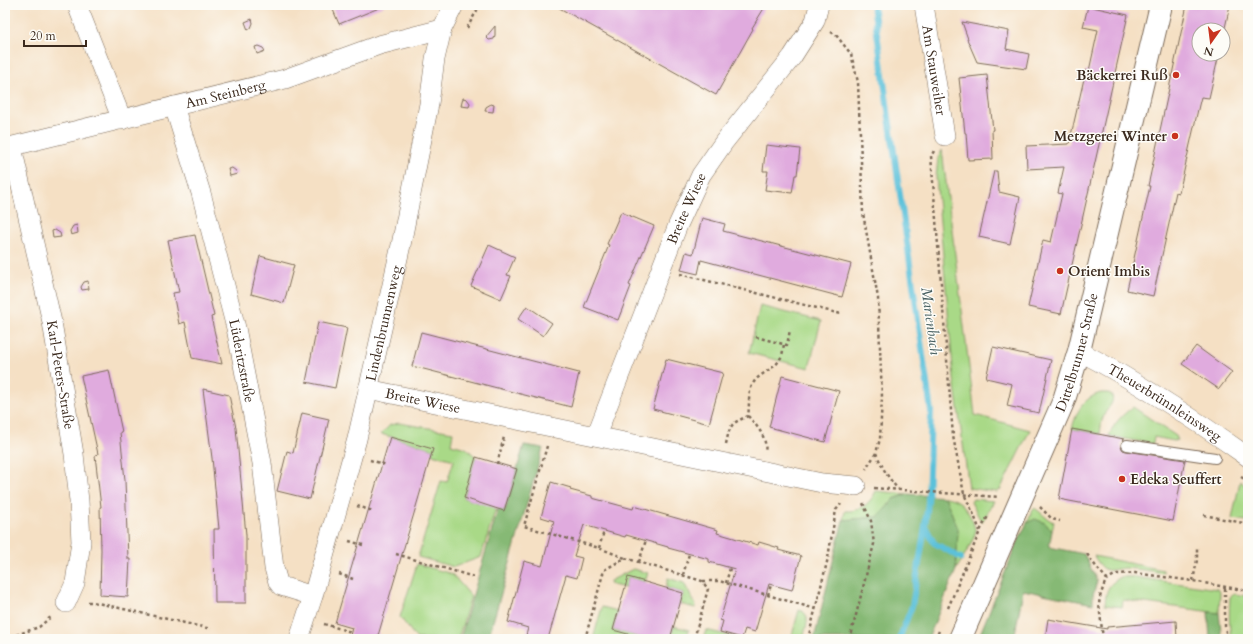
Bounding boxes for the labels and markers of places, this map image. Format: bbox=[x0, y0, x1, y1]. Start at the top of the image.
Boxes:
place label: Bäckerrei Ruß bbox=[1076, 66, 1168, 85]
marker: Bäckerrei Ruß bbox=[1171, 70, 1181, 80]
place label: Metzgerei Winter bbox=[1054, 127, 1167, 146]
marker: Metzgerei Winter bbox=[1170, 131, 1180, 141]
place label: Orient Imbis bbox=[1068, 262, 1150, 281]
marker: Orient Imbis bbox=[1055, 266, 1065, 276]
place label: Edeka Seuffert bbox=[1130, 470, 1222, 489]
marker: Edeka Seuffert bbox=[1117, 474, 1127, 484]

